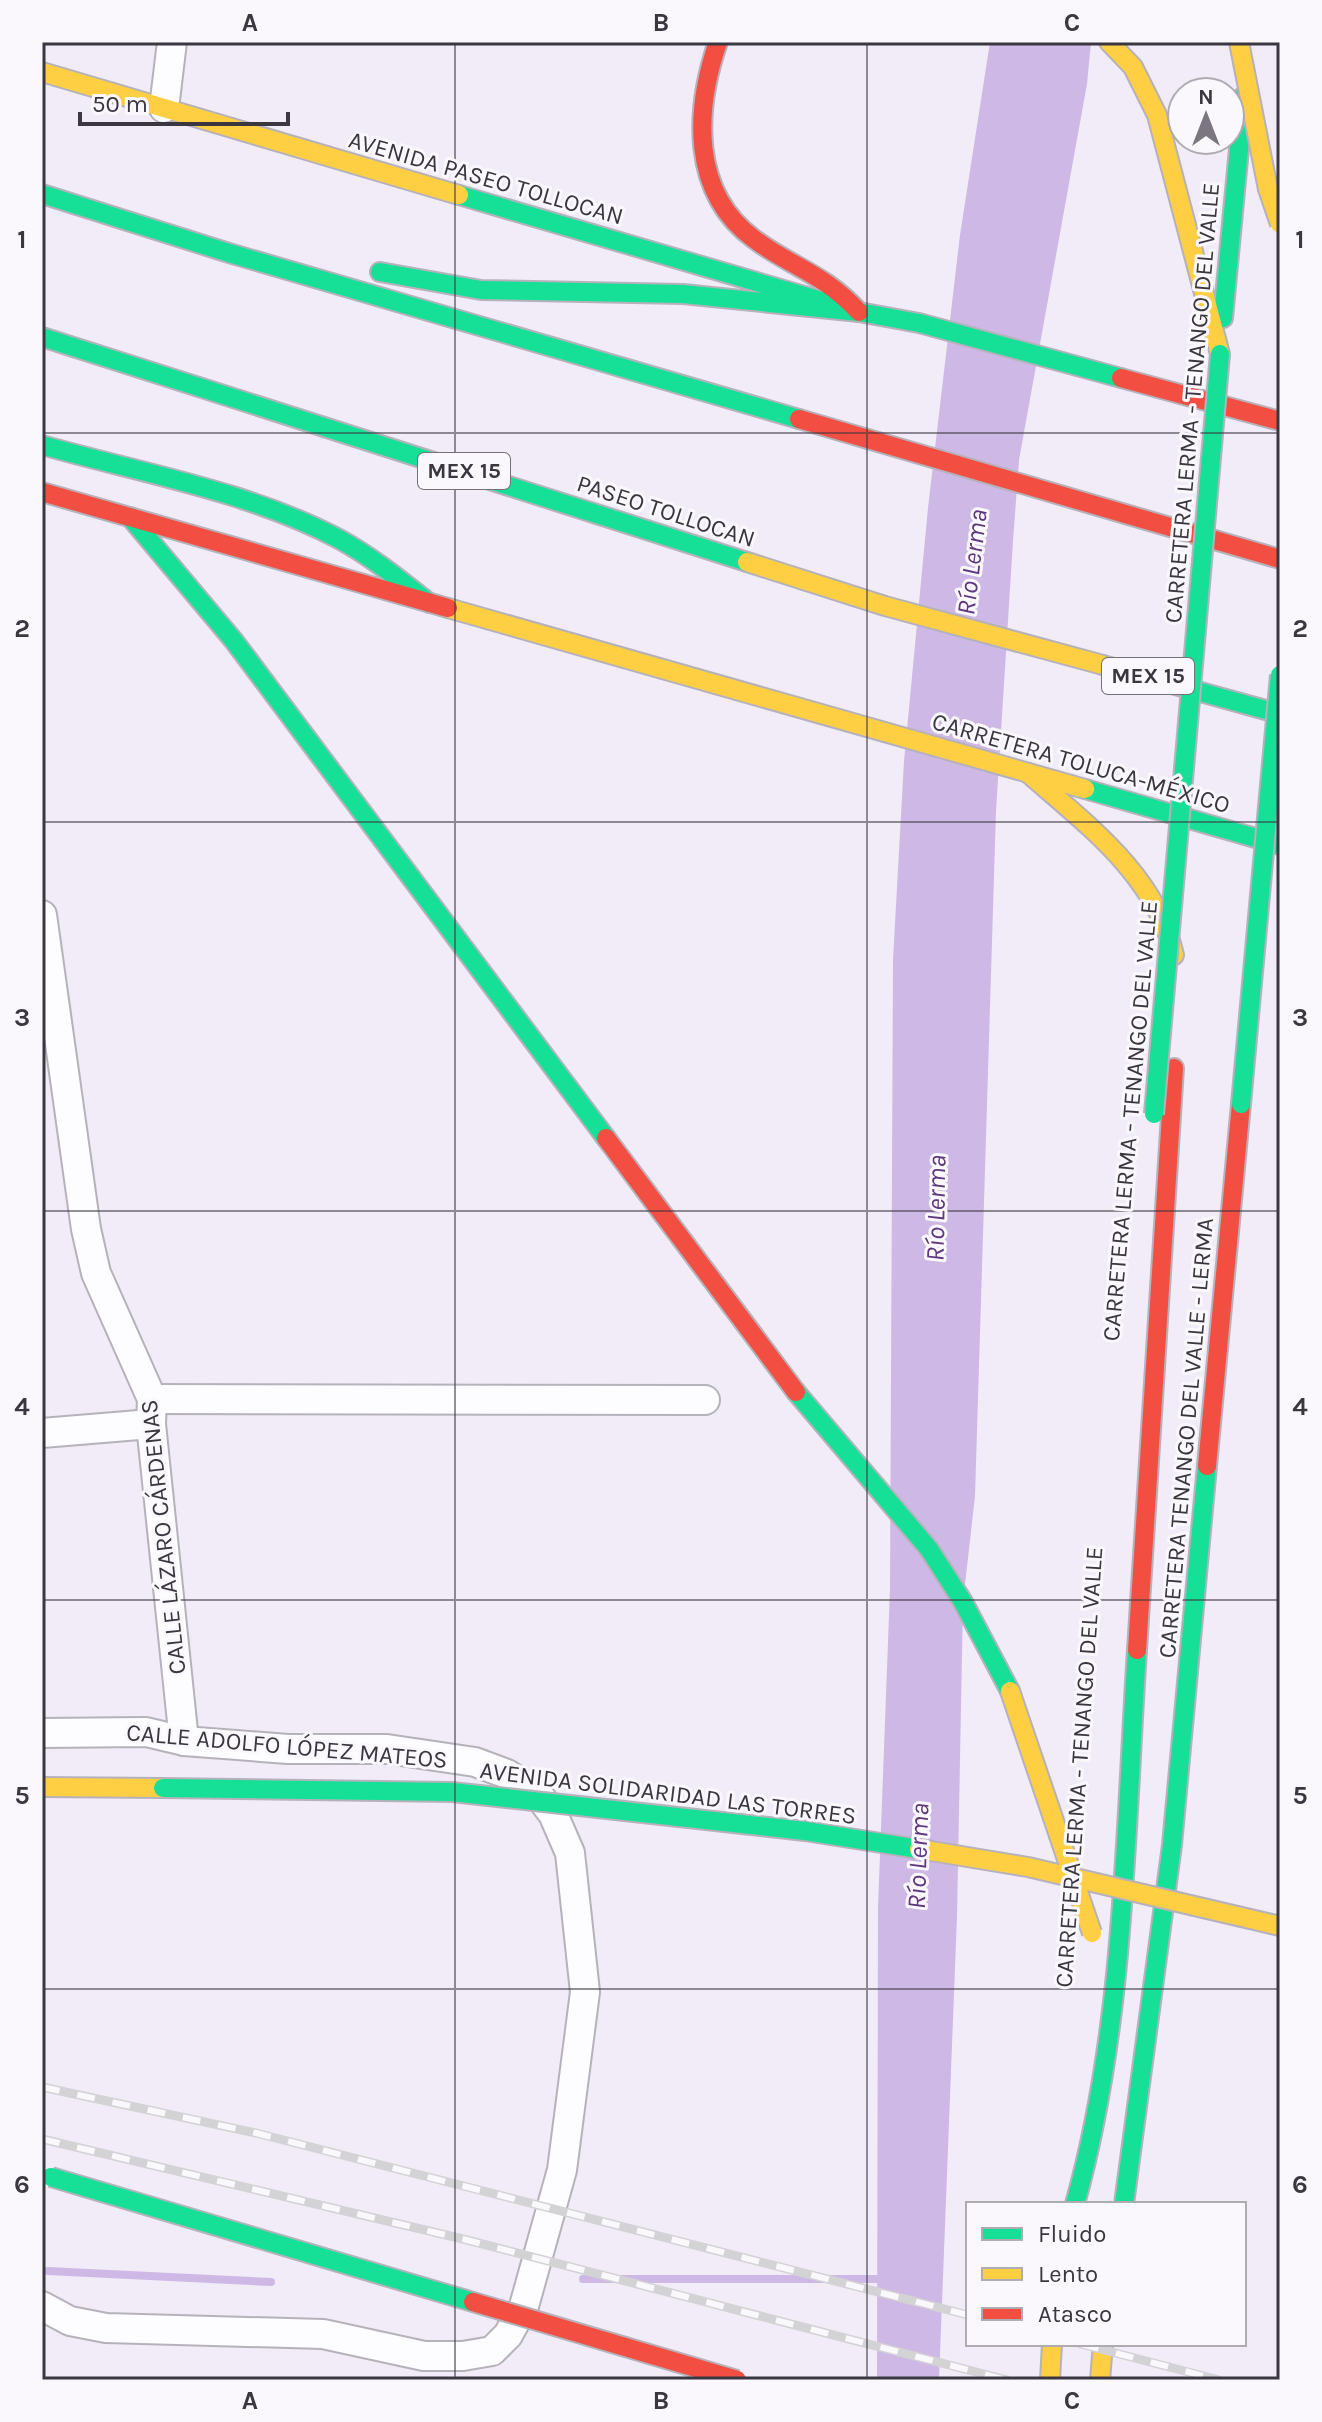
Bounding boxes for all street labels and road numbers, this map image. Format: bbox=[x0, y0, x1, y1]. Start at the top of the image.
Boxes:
street label: AVENIDA PASEO TOLLOCAN bbox=[346, 125, 626, 231]
street label: CARRETERA LERMA - TENANGO DEL VALLE bbox=[1159, 182, 1225, 624]
road number: MEX 15 bbox=[418, 453, 510, 489]
street label: PASEO TOLLOCAN bbox=[573, 469, 759, 553]
road number: MEX 15 bbox=[1102, 658, 1194, 694]
street label: CARRETERA TOLUCA-MÉXICO bbox=[929, 706, 1233, 819]
street label: CARRETERA LERMA - TENANGO DEL VALLE bbox=[1097, 900, 1163, 1342]
street label: CARRETERA TENANGO DEL VALLE - LERMA bbox=[1153, 1217, 1219, 1659]
street label: CALLE LÁZARO CÁRDENAS bbox=[134, 1398, 191, 1676]
street label: CARRETERA LERMA - TENANGO DEL VALLE bbox=[1050, 1546, 1108, 1988]
street label: CALLE ADOLFO LÓPEZ MATEOS bbox=[125, 1718, 449, 1774]
street label: AVENIDA SOLIDARIDAD LAS TORRES bbox=[478, 1756, 858, 1830]

